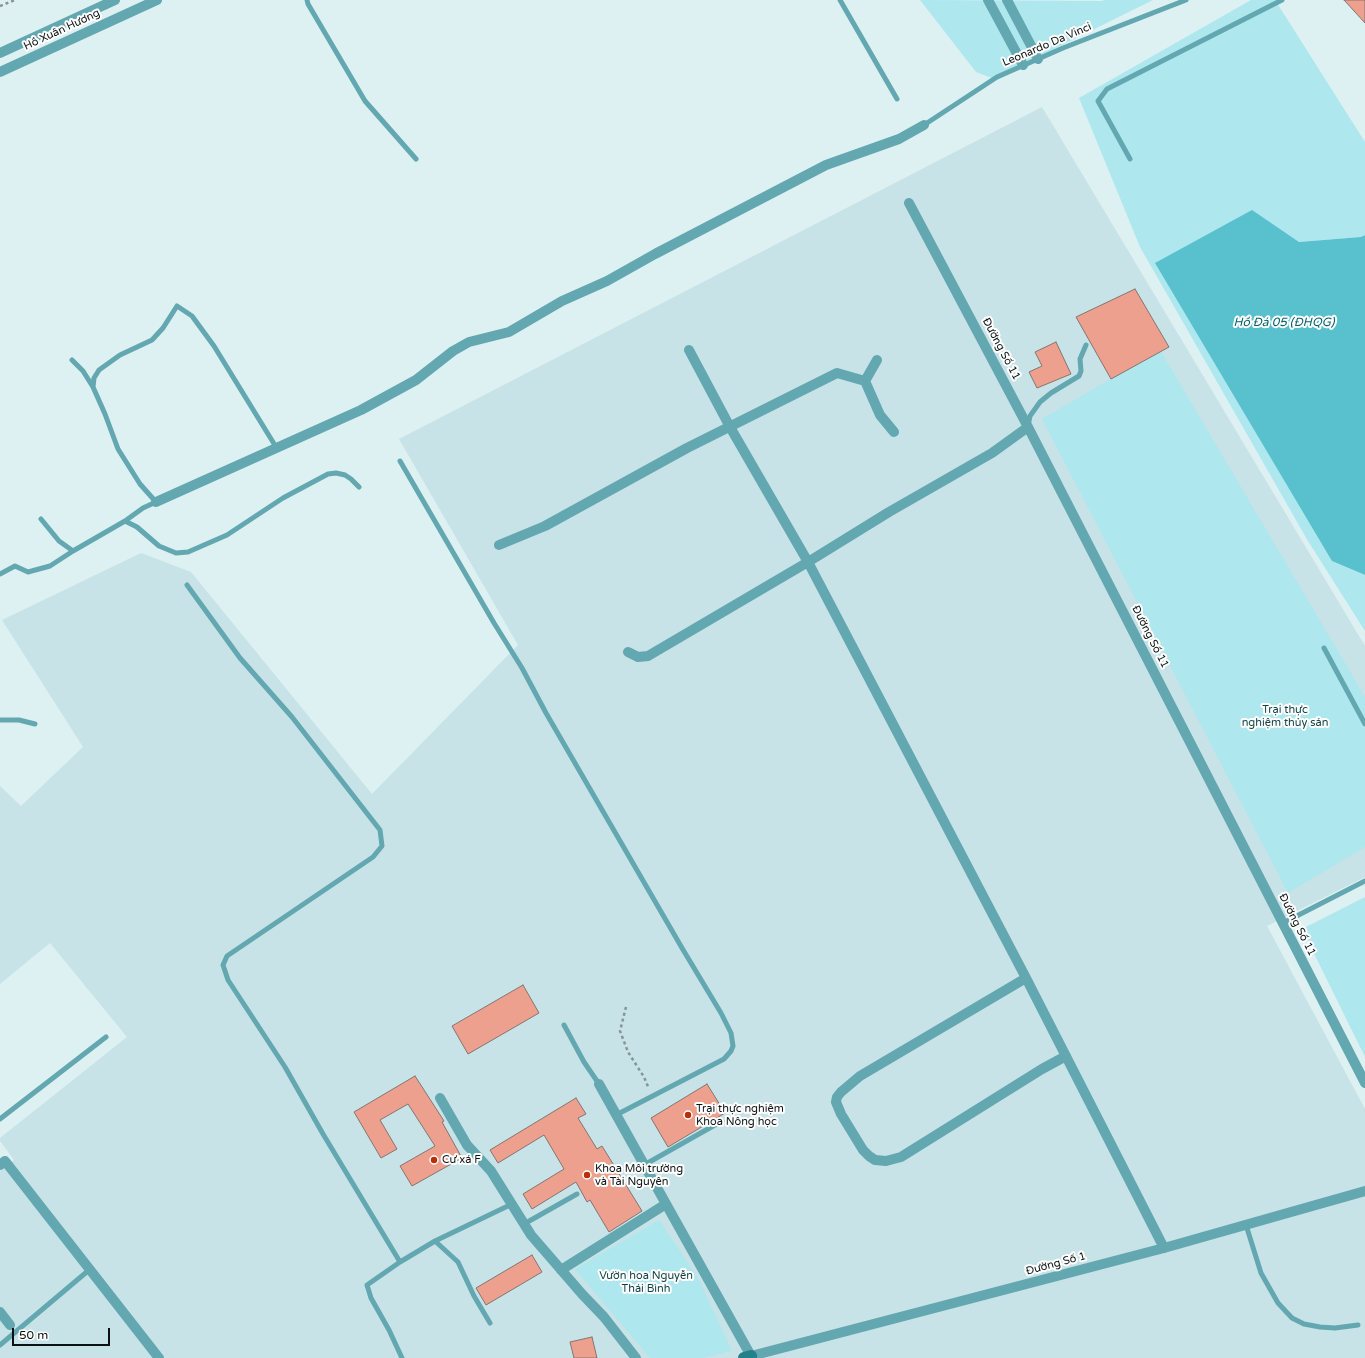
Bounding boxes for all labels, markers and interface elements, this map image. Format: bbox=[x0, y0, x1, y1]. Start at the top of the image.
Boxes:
street label: Hồ Xuân Hương bbox=[22, 7, 102, 53]
street label: Leonardo Da Vinci bbox=[1001, 20, 1093, 70]
street label: Đường Số 11 bbox=[979, 316, 1023, 382]
water label: Hồ Đá 05 (ĐHQG) bbox=[1234, 316, 1334, 330]
street label: Đường Số 11 bbox=[1129, 604, 1171, 670]
park label: Trại thực nghiệm thủy sản bbox=[1242, 703, 1328, 729]
street label: Đường Số 11 bbox=[1276, 892, 1318, 958]
place label: Trại thực nghiệm Khoa Nông học bbox=[696, 1102, 784, 1128]
marker: Trại thực nghiệm Khoa Nông học bbox=[683, 1110, 693, 1120]
place label: Cư xá F bbox=[442, 1153, 481, 1167]
marker: Cư xá F bbox=[429, 1155, 439, 1165]
place label: Khoa Môi trường và Tài Nguyên bbox=[595, 1162, 683, 1188]
marker: Khoa Môi trường và Tài Nguyên bbox=[582, 1170, 592, 1180]
street label: Đường Số 1 bbox=[1025, 1250, 1087, 1278]
park label: Vườn hoa Nguyễn Thái Bình bbox=[599, 1269, 693, 1295]
scale bar bbox=[14, 1320, 112, 1346]
text: 50 m bbox=[19, 1328, 48, 1342]

